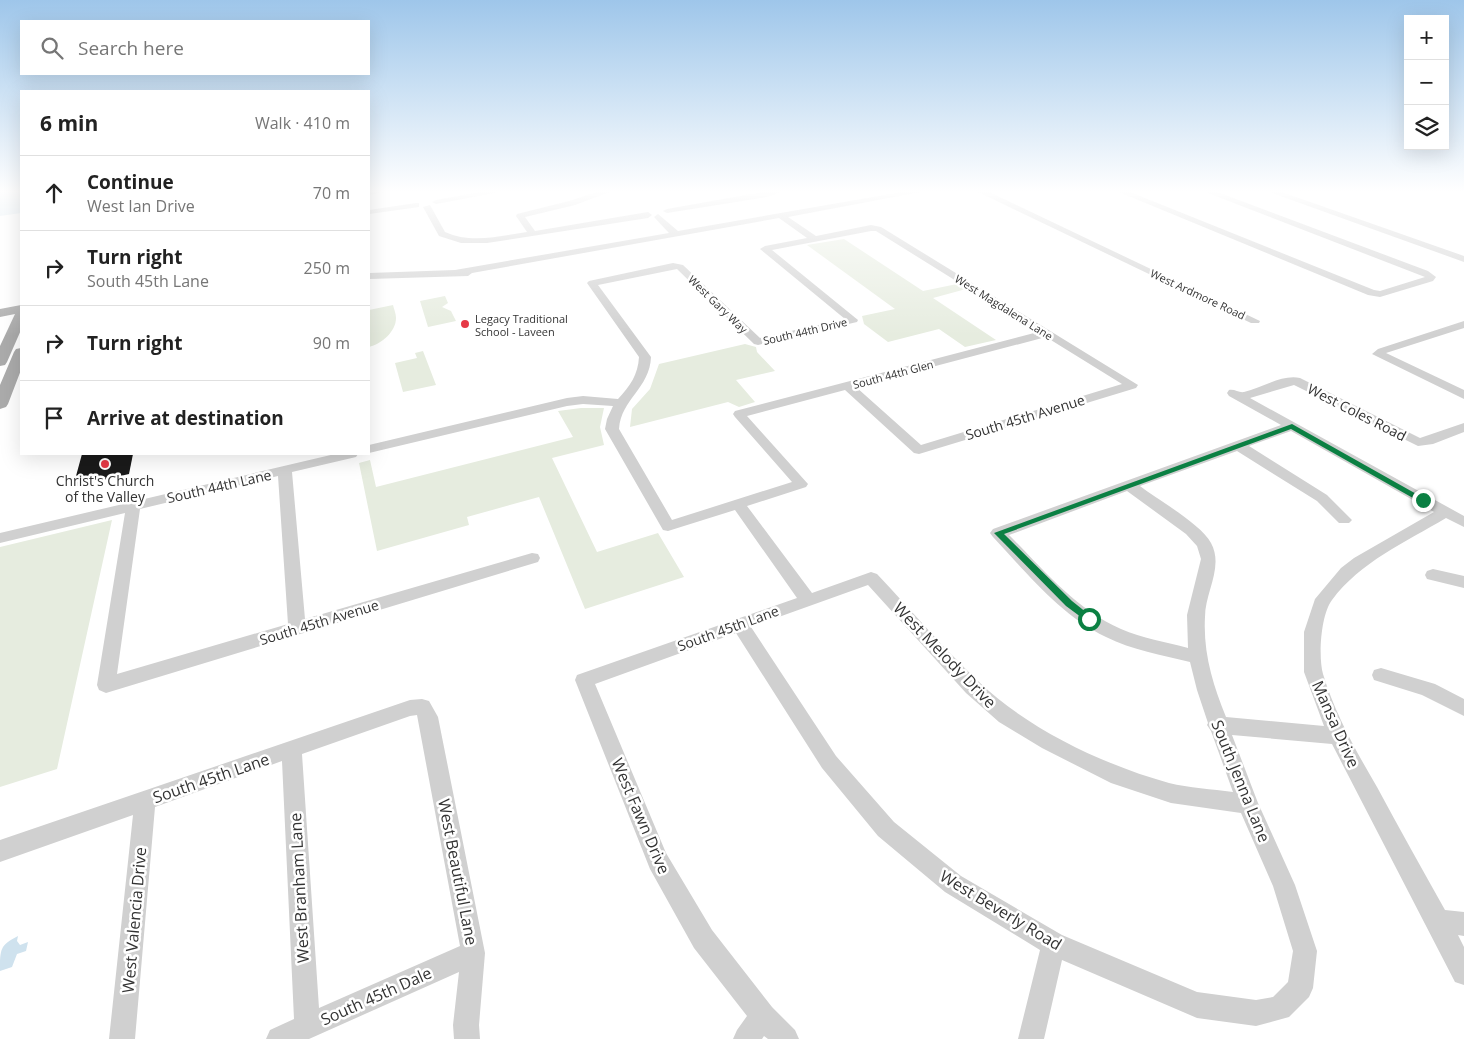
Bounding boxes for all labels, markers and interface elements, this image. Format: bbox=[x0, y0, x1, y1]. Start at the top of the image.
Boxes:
map controls bbox=[1404, 15, 1449, 150]
button: + bbox=[1404, 15, 1449, 60]
search box bbox=[20, 20, 370, 75]
icon: search bbox=[38, 34, 66, 62]
text: Search here bbox=[78, 35, 184, 61]
button: − bbox=[1404, 60, 1449, 105]
button: layers bbox=[1404, 105, 1449, 150]
text: 6 min bbox=[40, 109, 98, 137]
text: Walk · 410 m bbox=[255, 112, 350, 134]
text: Continue bbox=[87, 169, 174, 195]
icon: ahead bbox=[40, 179, 68, 207]
text: 70 m bbox=[313, 182, 350, 204]
text: West Ian Drive bbox=[87, 195, 195, 217]
text: Turn right bbox=[87, 244, 182, 270]
icon: right bbox=[40, 254, 68, 282]
text: 250 m bbox=[304, 257, 350, 279]
street label: West Ardmore Road bbox=[1148, 265, 1248, 323]
text: South 45th Lane bbox=[87, 270, 209, 292]
street label: West Magdalena Lane bbox=[952, 271, 1056, 343]
street label: West Gary Way bbox=[685, 272, 751, 337]
place label: Legacy Traditional School - Laveen bbox=[475, 311, 568, 339]
street label: South 44th Drive bbox=[761, 314, 849, 348]
marker: Legacy Traditional School - Laveen bbox=[459, 318, 471, 330]
icon: right bbox=[40, 329, 68, 357]
text: Turn right bbox=[87, 330, 182, 356]
text: 90 m bbox=[313, 332, 350, 354]
street label: South 44th Glen bbox=[851, 356, 935, 392]
street label: West Coles Road bbox=[1304, 379, 1410, 445]
street label: South 45th Avenue bbox=[963, 390, 1087, 444]
icon: arrive bbox=[40, 404, 68, 432]
text: Arrive at destination bbox=[87, 405, 284, 431]
marker: Christ's Church of the Valley bbox=[99, 458, 111, 470]
street label: South 44th Lane bbox=[165, 465, 273, 507]
place label: Christ's Church of the Valley bbox=[56, 471, 154, 506]
route end bbox=[1412, 489, 1435, 512]
street label: South 45th Avenue bbox=[257, 595, 381, 649]
street label: West Melody Drive bbox=[889, 597, 1001, 713]
street label: South 45th Lane bbox=[675, 601, 781, 655]
route start bbox=[1078, 608, 1101, 631]
street label: Mansa Drive bbox=[1307, 677, 1365, 771]
street label: South Jenna Lane bbox=[1206, 717, 1276, 845]
street label: South 45th Lane bbox=[150, 748, 272, 808]
street label: West Fawn Drive bbox=[607, 755, 675, 877]
street label: West Beautiful Lane bbox=[433, 797, 483, 947]
street label: West Branham Lane bbox=[284, 812, 314, 964]
street label: West Valencia Drive bbox=[117, 846, 151, 994]
street label: West Beverly Road bbox=[936, 865, 1066, 955]
street label: South 45th Dale bbox=[317, 962, 435, 1030]

